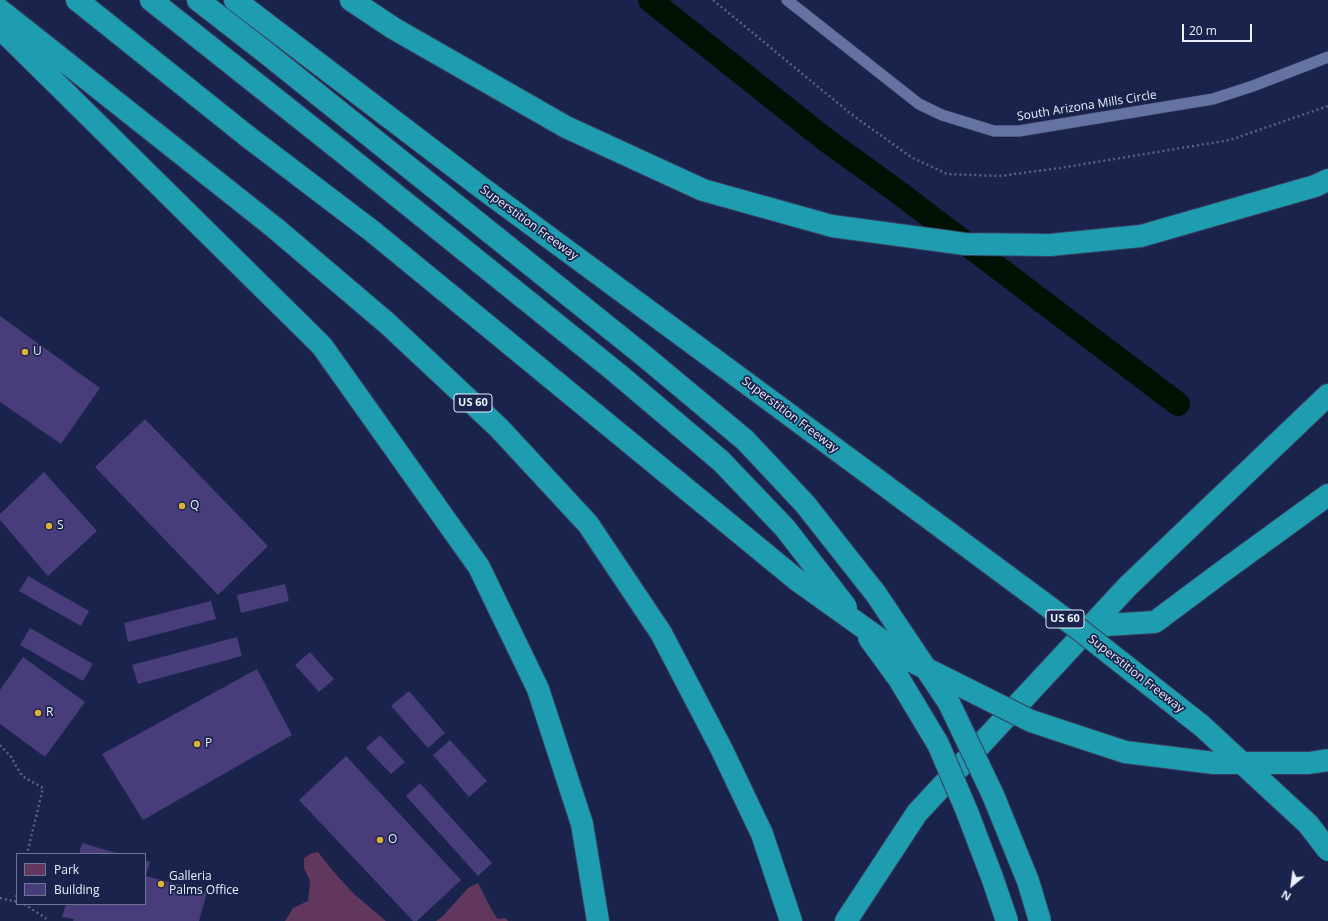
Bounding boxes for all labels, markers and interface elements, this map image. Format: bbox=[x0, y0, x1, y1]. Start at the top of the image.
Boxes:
scale bar bbox=[1184, 16, 1254, 42]
text: 20 m bbox=[1189, 22, 1217, 39]
street label: South Arizona Mills Circle bbox=[1016, 88, 1158, 124]
street label: Superstition Freeway bbox=[477, 183, 581, 263]
place label: U bbox=[33, 345, 42, 359]
marker: U bbox=[20, 347, 30, 357]
street label: Superstition Freeway bbox=[739, 374, 841, 456]
road number: US 60 bbox=[454, 394, 492, 412]
place label: Q bbox=[190, 499, 199, 513]
marker: Q bbox=[177, 501, 187, 511]
place label: S bbox=[57, 519, 64, 533]
marker: S bbox=[44, 521, 54, 531]
road number: US 60 bbox=[1046, 610, 1084, 628]
street label: Superstition Freeway bbox=[1085, 632, 1187, 716]
place label: R bbox=[46, 706, 53, 720]
marker: R bbox=[33, 708, 43, 718]
place label: P bbox=[205, 737, 212, 751]
marker: P bbox=[192, 739, 202, 749]
place label: O bbox=[388, 833, 397, 847]
marker: O bbox=[375, 835, 385, 845]
legend bbox=[16, 853, 146, 905]
text: Park bbox=[54, 861, 79, 878]
north arrow bbox=[1272, 865, 1312, 905]
place label: Galleria Palms Office bbox=[169, 870, 239, 898]
marker: Galleria Palms Office bbox=[156, 879, 166, 889]
text: Building bbox=[54, 881, 99, 898]
text: N bbox=[1278, 887, 1293, 905]

